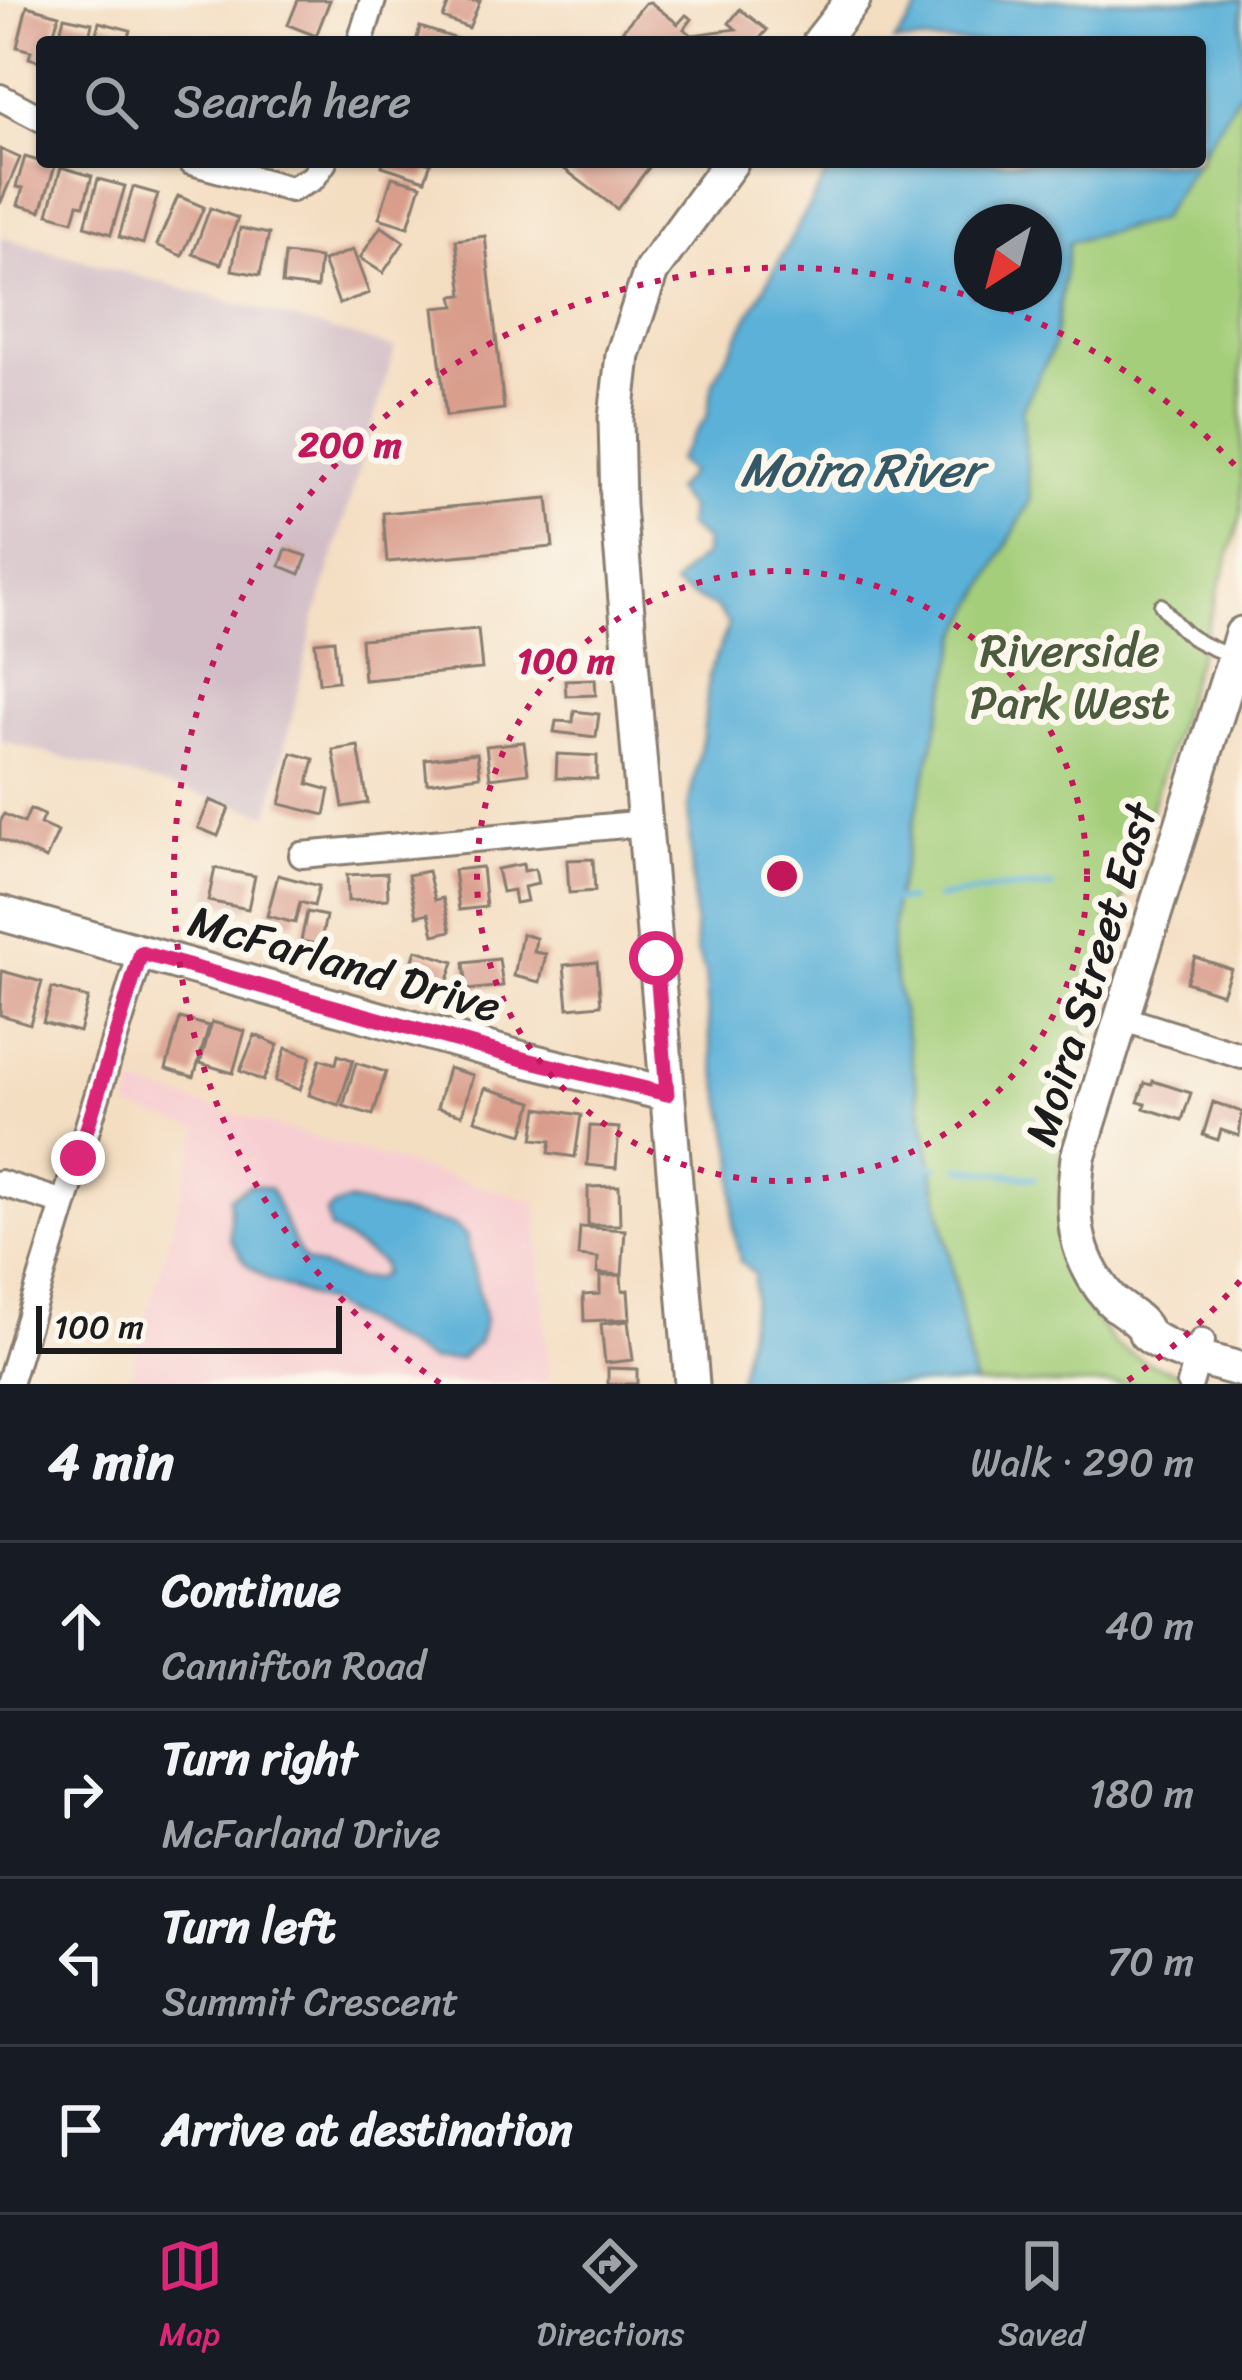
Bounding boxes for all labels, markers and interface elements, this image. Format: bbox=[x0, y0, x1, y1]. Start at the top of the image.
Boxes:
search box bbox=[36, 36, 1206, 168]
text: Search here bbox=[174, 62, 411, 142]
icon: search bbox=[78, 69, 144, 135]
north arrow bbox=[954, 204, 1062, 312]
text: 200 m bbox=[298, 413, 402, 477]
water label: Moira River bbox=[740, 427, 989, 512]
park label: Riverside Park West bbox=[970, 611, 1170, 743]
text: 100 m bbox=[517, 629, 615, 693]
street label: Moira Street East bbox=[1001, 791, 1182, 1156]
centre of rings bbox=[761, 855, 803, 897]
street label: McFarland Drive bbox=[179, 881, 510, 1047]
route start bbox=[629, 931, 683, 985]
route end bbox=[51, 1131, 105, 1185]
text: 100 m bbox=[54, 1298, 144, 1356]
scale bar bbox=[36, 1300, 342, 1353]
text: 4 min bbox=[48, 1417, 174, 1507]
text: Walk · 290 m bbox=[971, 1428, 1194, 1497]
text: Continue bbox=[162, 1551, 341, 1631]
text: 40 m bbox=[1105, 1591, 1194, 1660]
icon: ahead bbox=[48, 1593, 114, 1659]
text: Cannifton Road bbox=[162, 1631, 426, 1700]
text: Turn right bbox=[162, 1719, 357, 1799]
text: 180 m bbox=[1089, 1759, 1194, 1828]
icon: right bbox=[48, 1761, 114, 1827]
text: McFarland Drive bbox=[162, 1799, 441, 1868]
text: Turn left bbox=[162, 1887, 335, 1967]
text: 70 m bbox=[1107, 1927, 1194, 1996]
icon: left bbox=[48, 1929, 114, 1995]
text: Summit Crescent bbox=[162, 1967, 459, 2036]
text: Arrive at destination bbox=[162, 2090, 572, 2170]
icon: arrive bbox=[48, 2097, 114, 2163]
tab: Map bbox=[157, 2233, 223, 2363]
tab: Directions bbox=[537, 2233, 684, 2363]
tab: Saved bbox=[998, 2233, 1085, 2363]

